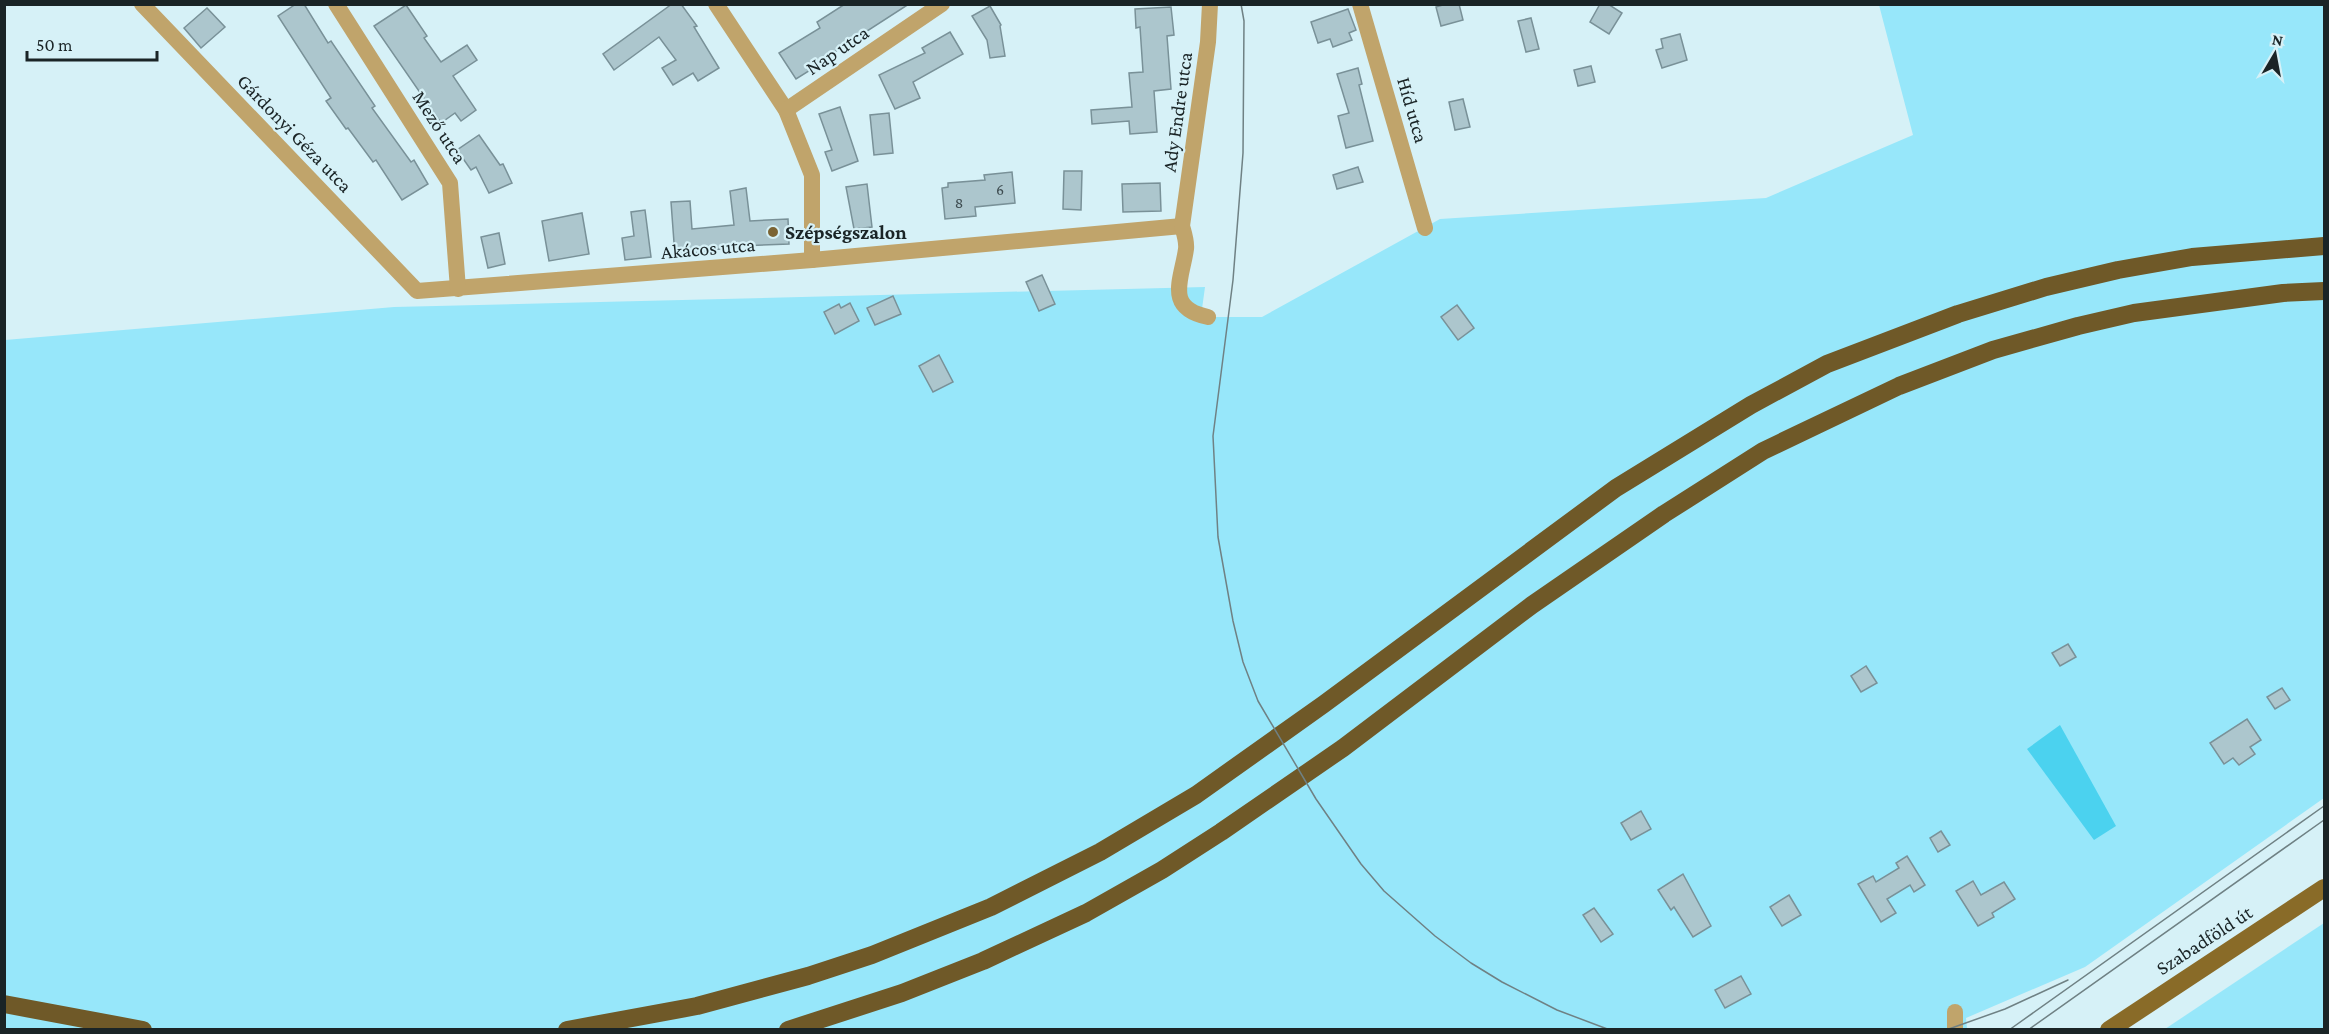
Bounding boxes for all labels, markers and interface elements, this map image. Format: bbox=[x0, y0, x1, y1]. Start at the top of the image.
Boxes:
street label: Nap utca bbox=[801, 21, 873, 80]
scale bar bbox=[27, 24, 158, 62]
north arrow bbox=[2245, 24, 2305, 84]
text: N bbox=[2271, 30, 2284, 49]
text: 50 m bbox=[36, 35, 73, 55]
street label: Ady Endre utca bbox=[1158, 51, 1197, 174]
street label: Gárdonyi Géza utca bbox=[232, 69, 357, 197]
street label: Híd utca bbox=[1393, 75, 1433, 145]
street label: Mező utca bbox=[408, 87, 472, 167]
house number: 6 bbox=[996, 181, 1004, 198]
house number: 8 bbox=[955, 194, 963, 211]
place label: Szépségszalon bbox=[785, 221, 907, 243]
marker: Szépségszalon bbox=[766, 225, 780, 239]
street label: Akácos utca bbox=[660, 233, 756, 263]
street label: Szabadföld út bbox=[2152, 901, 2256, 979]

